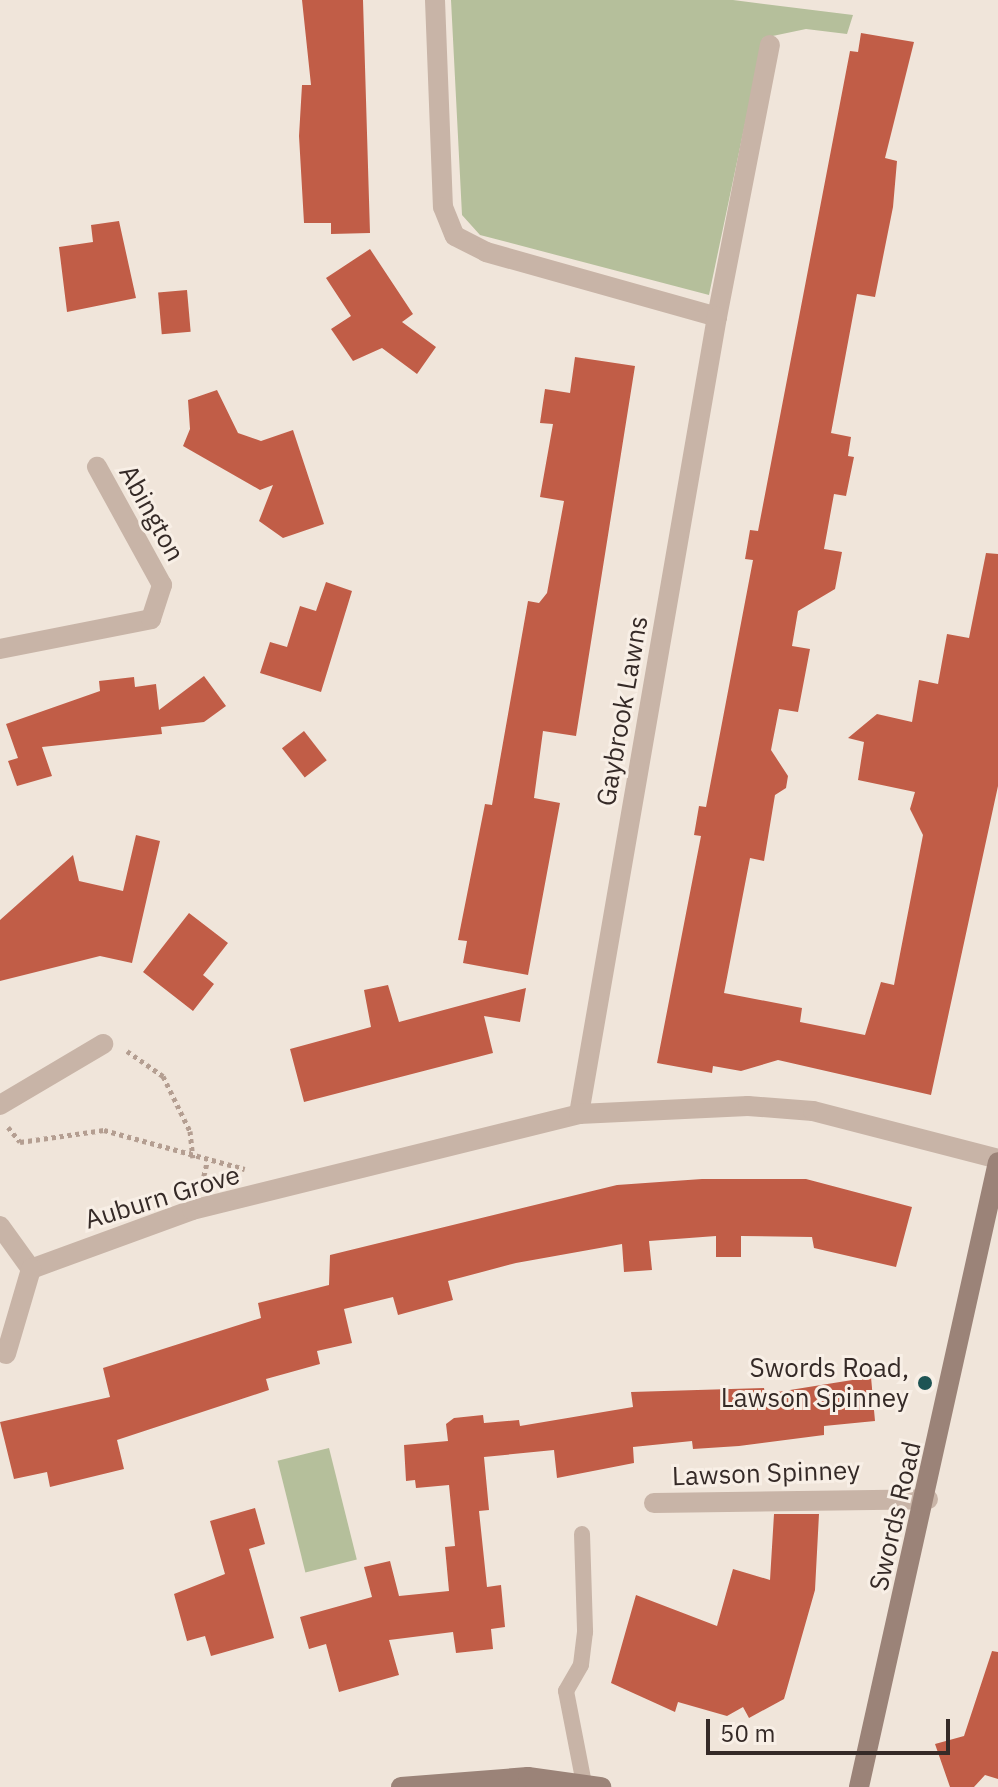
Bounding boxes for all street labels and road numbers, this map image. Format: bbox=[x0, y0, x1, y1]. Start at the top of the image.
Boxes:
street label: Abington bbox=[113, 459, 191, 567]
street label: Gaybrook Lawns bbox=[590, 614, 654, 808]
street label: Auburn Grove bbox=[81, 1159, 243, 1235]
street label: Swords Road bbox=[863, 1438, 927, 1594]
street label: Lawson Spinney bbox=[671, 1454, 861, 1492]

